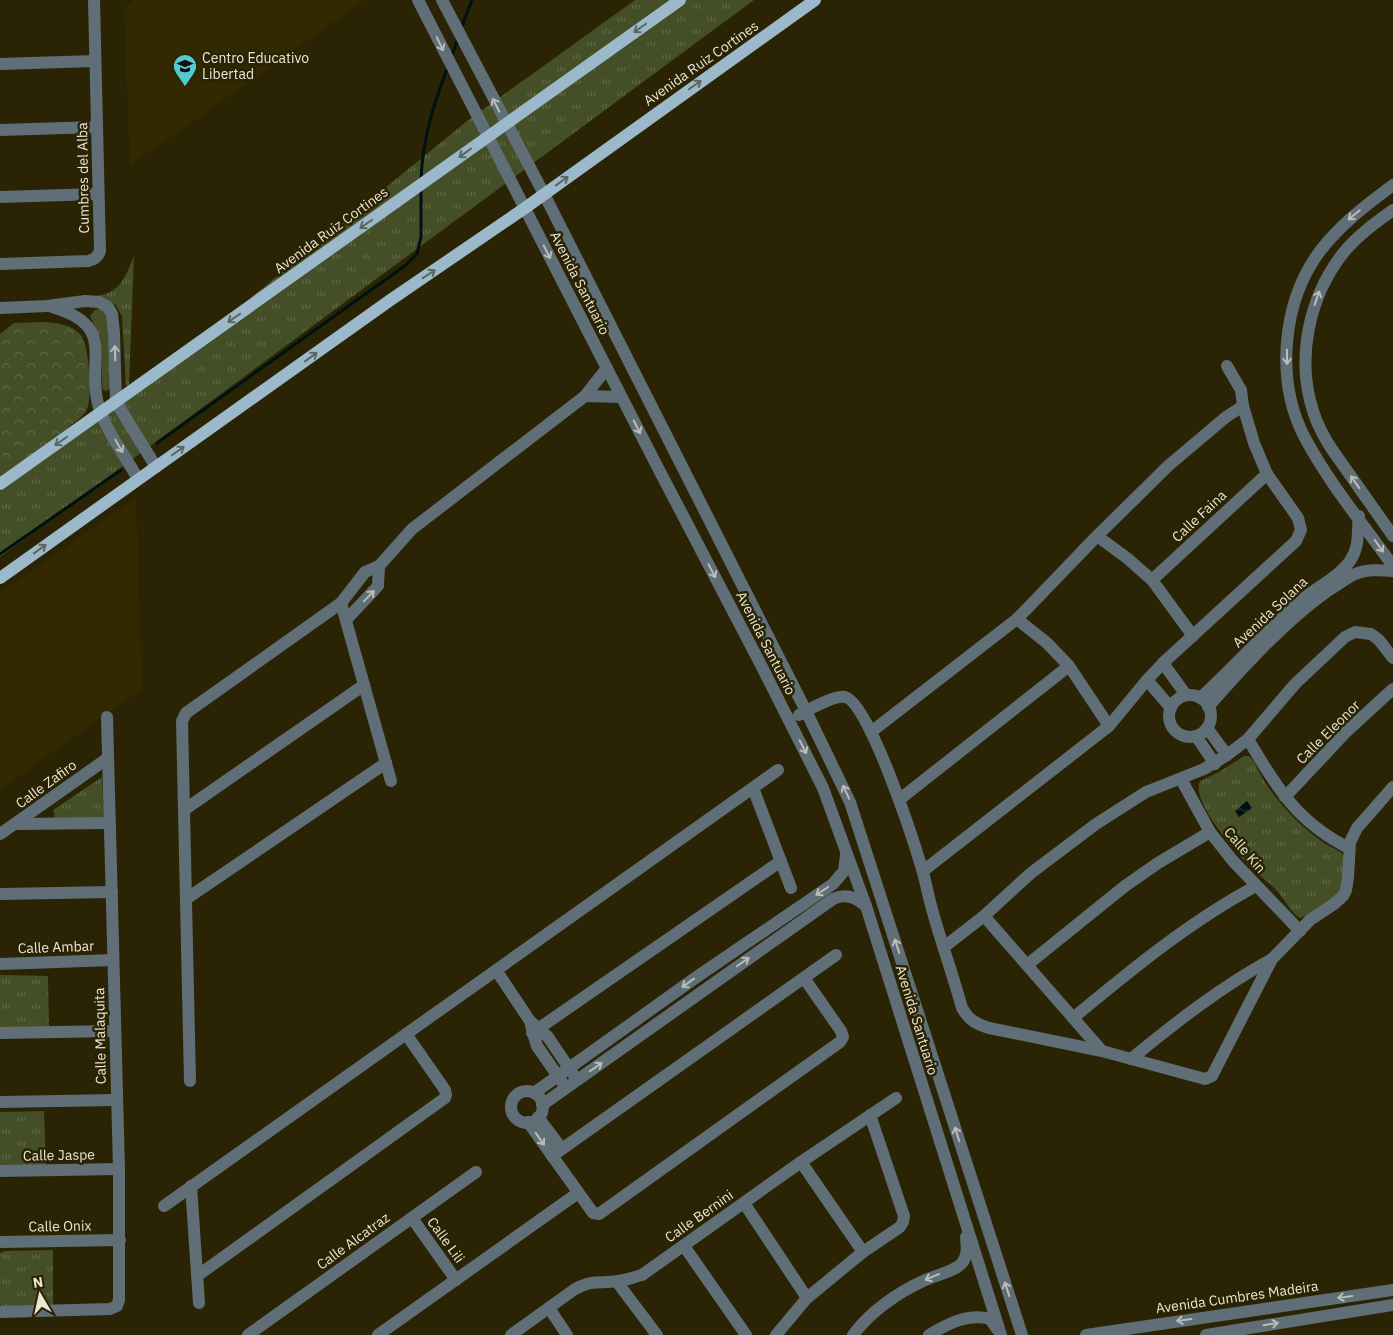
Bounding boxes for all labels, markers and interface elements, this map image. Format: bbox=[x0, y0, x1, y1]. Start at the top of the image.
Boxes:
street label: Avenida Ruiz Cortines bbox=[640, 16, 762, 109]
one-way arrow bbox=[633, 23, 647, 33]
one-way arrow bbox=[436, 36, 445, 51]
place label: Centro Educativo Libertad bbox=[202, 49, 309, 83]
school or university icon: Centro Educativo Libertad bbox=[172, 53, 198, 87]
one-way arrow bbox=[688, 80, 702, 90]
one-way arrow bbox=[491, 97, 501, 112]
street label: Cumbres del Alba bbox=[73, 122, 93, 234]
one-way arrow bbox=[458, 148, 472, 158]
one-way arrow bbox=[555, 176, 569, 186]
street label: Avenida Ruiz Cortines bbox=[271, 183, 392, 277]
one-way arrow bbox=[1348, 209, 1361, 220]
one-way arrow bbox=[359, 219, 373, 229]
street label: Avenida Santuario bbox=[546, 228, 614, 338]
one-way arrow bbox=[542, 244, 552, 259]
one-way arrow bbox=[422, 268, 436, 279]
one-way arrow bbox=[1313, 291, 1322, 307]
one-way arrow bbox=[227, 313, 241, 323]
one-way arrow bbox=[110, 346, 119, 362]
one-way arrow bbox=[1282, 348, 1292, 365]
one-way arrow bbox=[304, 352, 318, 362]
one-way arrow bbox=[632, 420, 642, 435]
one-way arrow bbox=[54, 436, 68, 446]
one-way arrow bbox=[115, 438, 125, 453]
one-way arrow bbox=[171, 446, 185, 456]
one-way arrow bbox=[1350, 475, 1360, 489]
street label: Calle Faina bbox=[1168, 486, 1231, 546]
one-way arrow bbox=[1374, 539, 1384, 553]
one-way arrow bbox=[33, 544, 47, 554]
one-way arrow bbox=[707, 564, 717, 579]
street label: Avenida Solana bbox=[1229, 572, 1312, 651]
street label: Avenida Santuario bbox=[732, 588, 800, 698]
one-way arrow bbox=[363, 589, 375, 602]
street label: Calle Eleonor bbox=[1292, 696, 1364, 768]
one-way arrow bbox=[799, 739, 808, 754]
street label: Calle Zafiro bbox=[12, 756, 80, 812]
one-way arrow bbox=[840, 785, 850, 800]
street label: Calle Kin bbox=[1220, 823, 1270, 877]
one-way arrow bbox=[815, 886, 829, 896]
street label: Calle Ambar bbox=[17, 937, 95, 957]
one-way arrow bbox=[891, 938, 901, 954]
one-way arrow bbox=[736, 957, 750, 967]
street label: Avenida Santuario bbox=[892, 963, 942, 1077]
one-way arrow bbox=[681, 978, 695, 988]
street label: Calle Malaquita bbox=[90, 987, 110, 1085]
one-way arrow bbox=[589, 1062, 603, 1072]
one-way arrow bbox=[952, 1126, 962, 1142]
one-way arrow bbox=[535, 1132, 545, 1146]
street label: Calle Jaspe bbox=[23, 1145, 95, 1165]
street label: Calle Bernini bbox=[661, 1186, 737, 1246]
street label: Calle Alcatraz bbox=[313, 1208, 393, 1274]
street label: Calle Lili bbox=[423, 1213, 469, 1267]
street label: Calle Onix bbox=[28, 1216, 92, 1236]
north arrow bbox=[15, 1270, 65, 1320]
text: N bbox=[32, 1272, 44, 1292]
one-way arrow bbox=[925, 1273, 940, 1283]
street label: Avenida Cumbres Madeira bbox=[1154, 1277, 1320, 1317]
one-way arrow bbox=[1001, 1281, 1011, 1297]
one-way arrow bbox=[1337, 1292, 1353, 1302]
one-way arrow bbox=[1176, 1315, 1192, 1325]
one-way arrow bbox=[1263, 1319, 1279, 1329]

